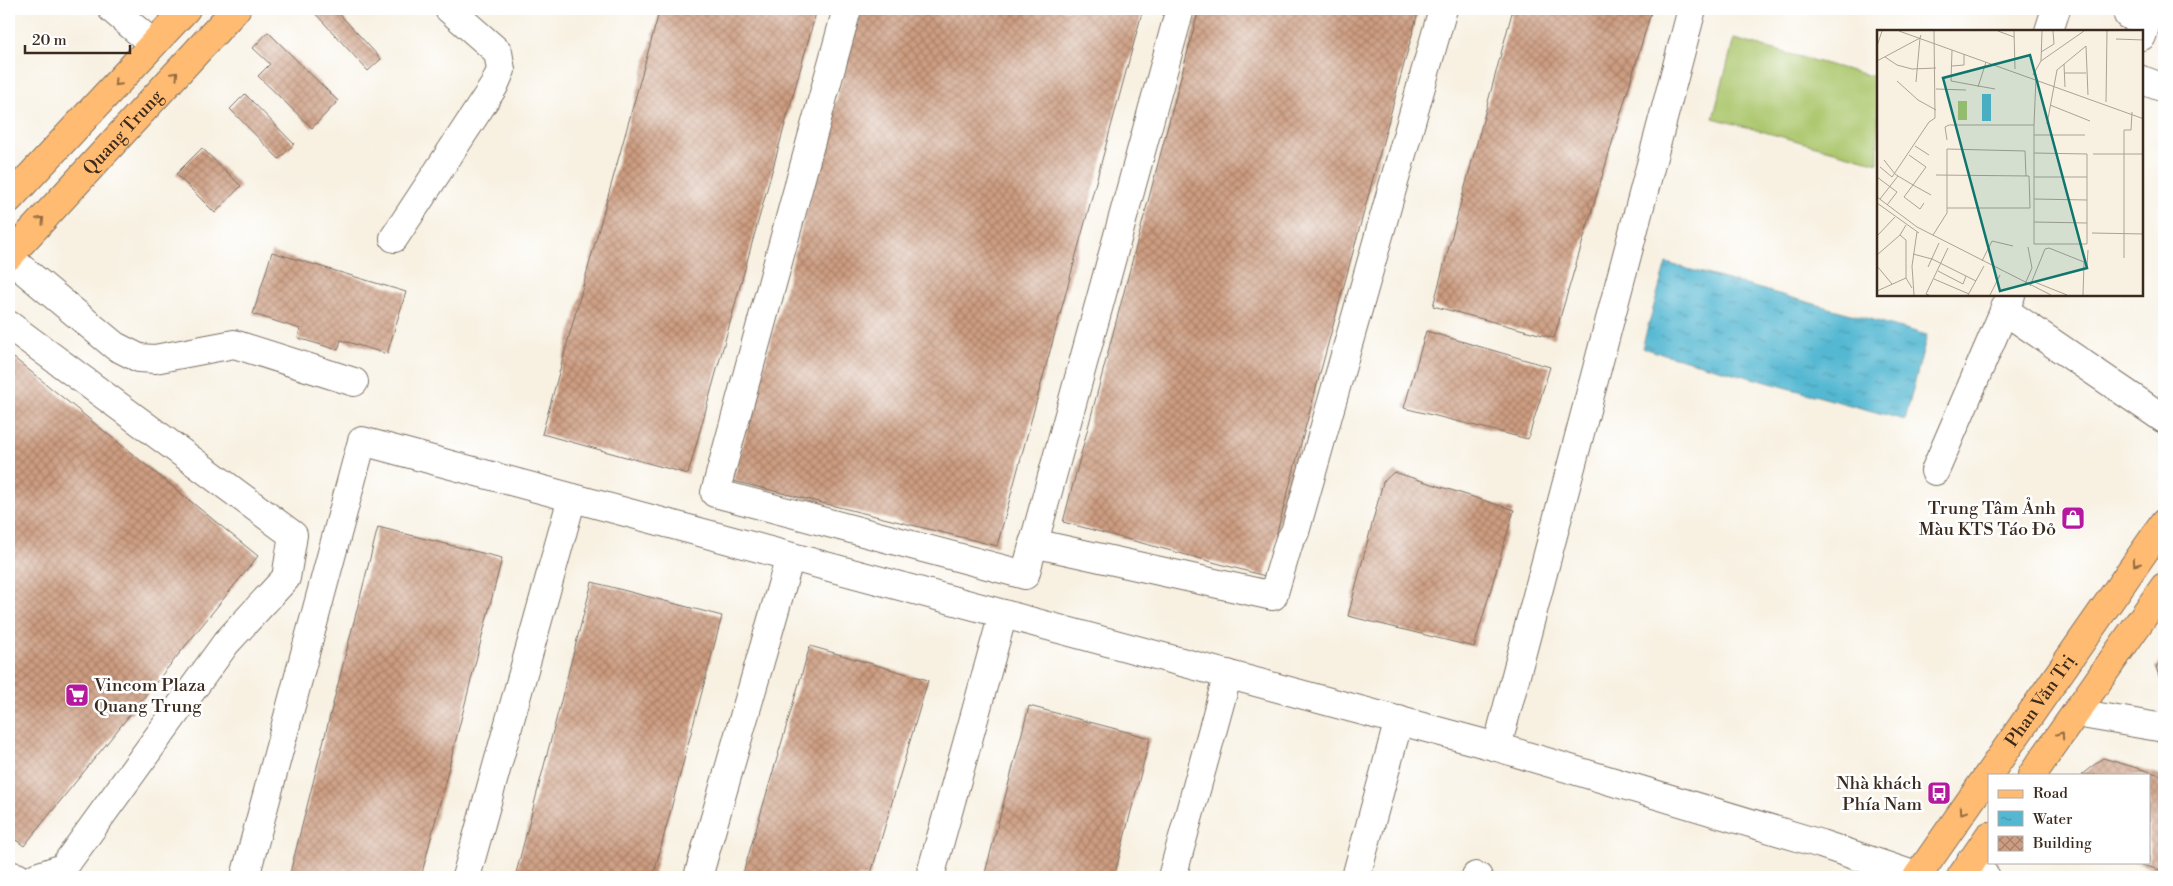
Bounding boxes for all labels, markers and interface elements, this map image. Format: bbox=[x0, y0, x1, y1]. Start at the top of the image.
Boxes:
scale bar bbox=[25, 22, 130, 54]
inset map bbox=[1877, 30, 2143, 296]
text: 20 m bbox=[32, 31, 67, 50]
one-way arrow bbox=[169, 71, 178, 80]
one-way arrow bbox=[114, 78, 123, 87]
street label: Quang Trung bbox=[78, 85, 168, 180]
one-way arrow bbox=[35, 216, 44, 225]
place label: Trung Tâm Ảnh Màu KTS Táo Đỏ bbox=[1919, 497, 2056, 541]
shop icon: Trung Tâm Ảnh Màu KTS Táo Đỏ bbox=[2060, 505, 2086, 531]
one-way arrow bbox=[2133, 558, 2142, 567]
street label: Phan Văn Trị bbox=[2000, 650, 2081, 752]
place label: Vincom Plaza Quang Trung bbox=[93, 674, 207, 718]
supermarket icon: Vincom Plaza Quang Trung bbox=[64, 682, 90, 708]
one-way arrow bbox=[2055, 731, 2064, 741]
place label: Nhà khách Phía Nam bbox=[1836, 772, 1922, 816]
legend bbox=[1988, 774, 2150, 864]
bus stop icon: Nhà khách Phía Nam bbox=[1926, 780, 1952, 806]
text: Road bbox=[2033, 784, 2068, 803]
one-way arrow bbox=[1960, 805, 1969, 815]
text: Water bbox=[2032, 810, 2073, 829]
text: Building bbox=[2032, 834, 2092, 853]

